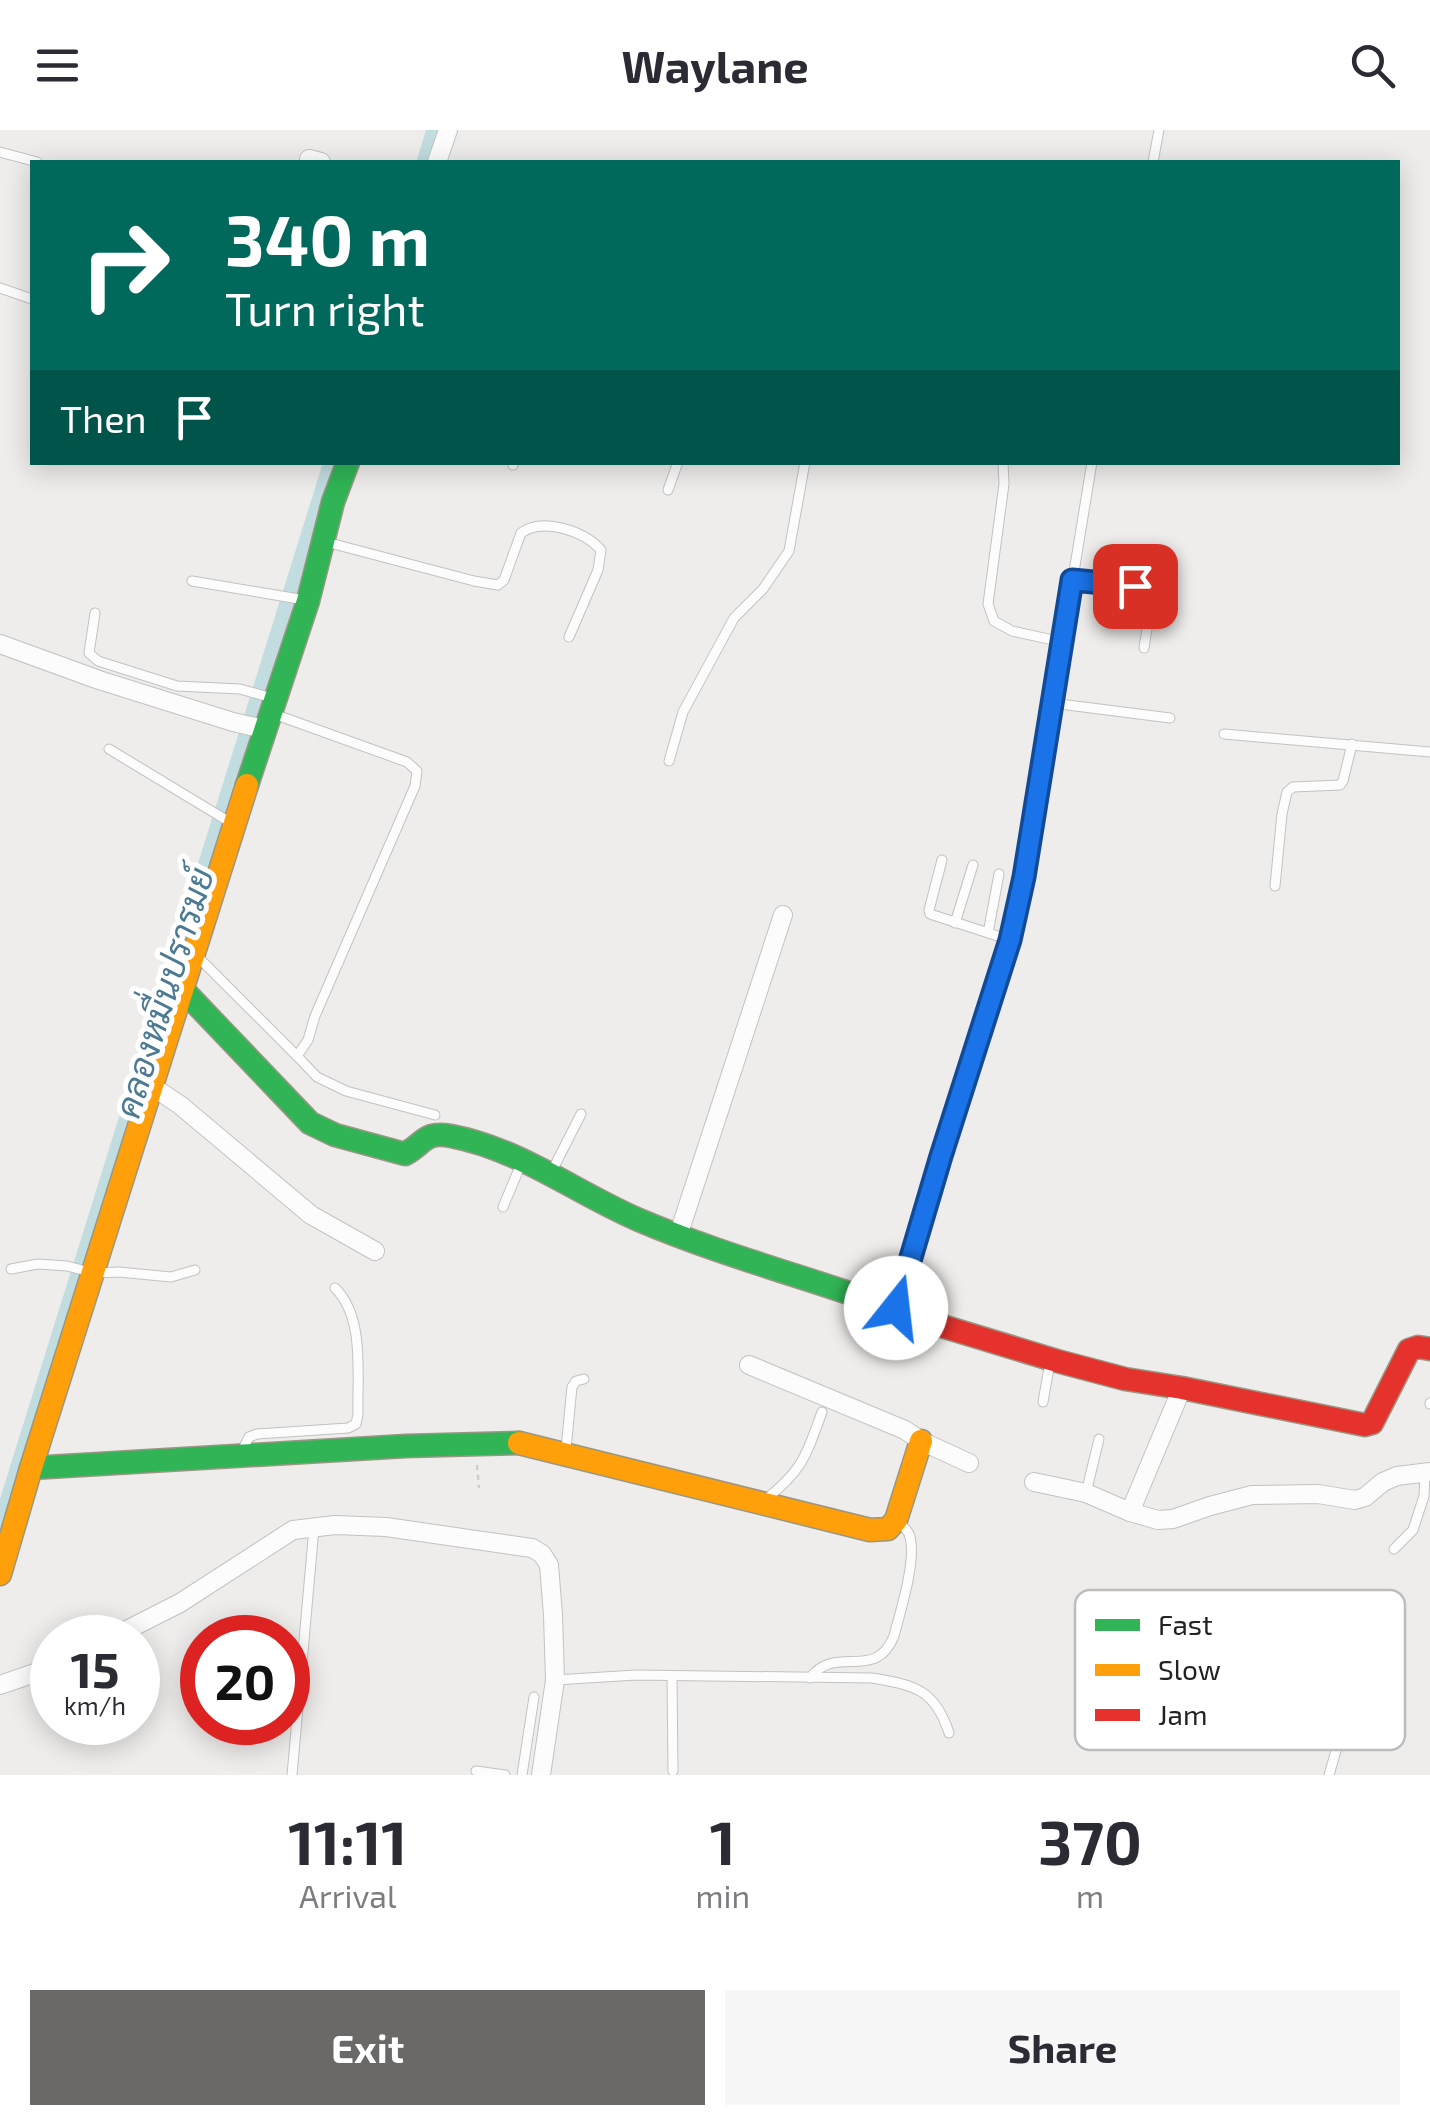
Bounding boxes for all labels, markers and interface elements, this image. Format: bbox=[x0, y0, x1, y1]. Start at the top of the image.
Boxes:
icon: menu bbox=[30, 38, 85, 93]
text: Waylane bbox=[621, 38, 809, 92]
icon: search bbox=[1345, 38, 1400, 93]
text: 340 m bbox=[225, 196, 430, 280]
icon: right bbox=[60, 200, 190, 330]
text: Turn right bbox=[225, 281, 425, 335]
icon: arrive bbox=[167, 390, 222, 445]
text: Then bbox=[60, 395, 147, 441]
pin bbox=[1093, 544, 1178, 629]
icon: arrive bbox=[1108, 559, 1163, 614]
water label: คลองหมื่นปรารมย์ bbox=[97, 855, 223, 1122]
position arrow bbox=[844, 1256, 948, 1360]
legend bbox=[1075, 1590, 1405, 1750]
text: Fast bbox=[1158, 1607, 1213, 1641]
speed limit sign: 20 bbox=[180, 1615, 310, 1745]
text: 15 bbox=[70, 1638, 120, 1698]
text: Slow bbox=[1158, 1652, 1221, 1686]
text: km/h bbox=[64, 1690, 126, 1720]
text: Jam bbox=[1158, 1697, 1207, 1731]
text: 11:11 bbox=[288, 1805, 407, 1877]
text: 1 bbox=[710, 1805, 736, 1877]
text: 370 bbox=[1038, 1805, 1142, 1877]
text: Arrival bbox=[299, 1876, 396, 1914]
text: min bbox=[695, 1876, 750, 1914]
text: m bbox=[1076, 1876, 1104, 1914]
button: Exit bbox=[30, 1990, 705, 2105]
button: Share bbox=[725, 1990, 1400, 2105]

